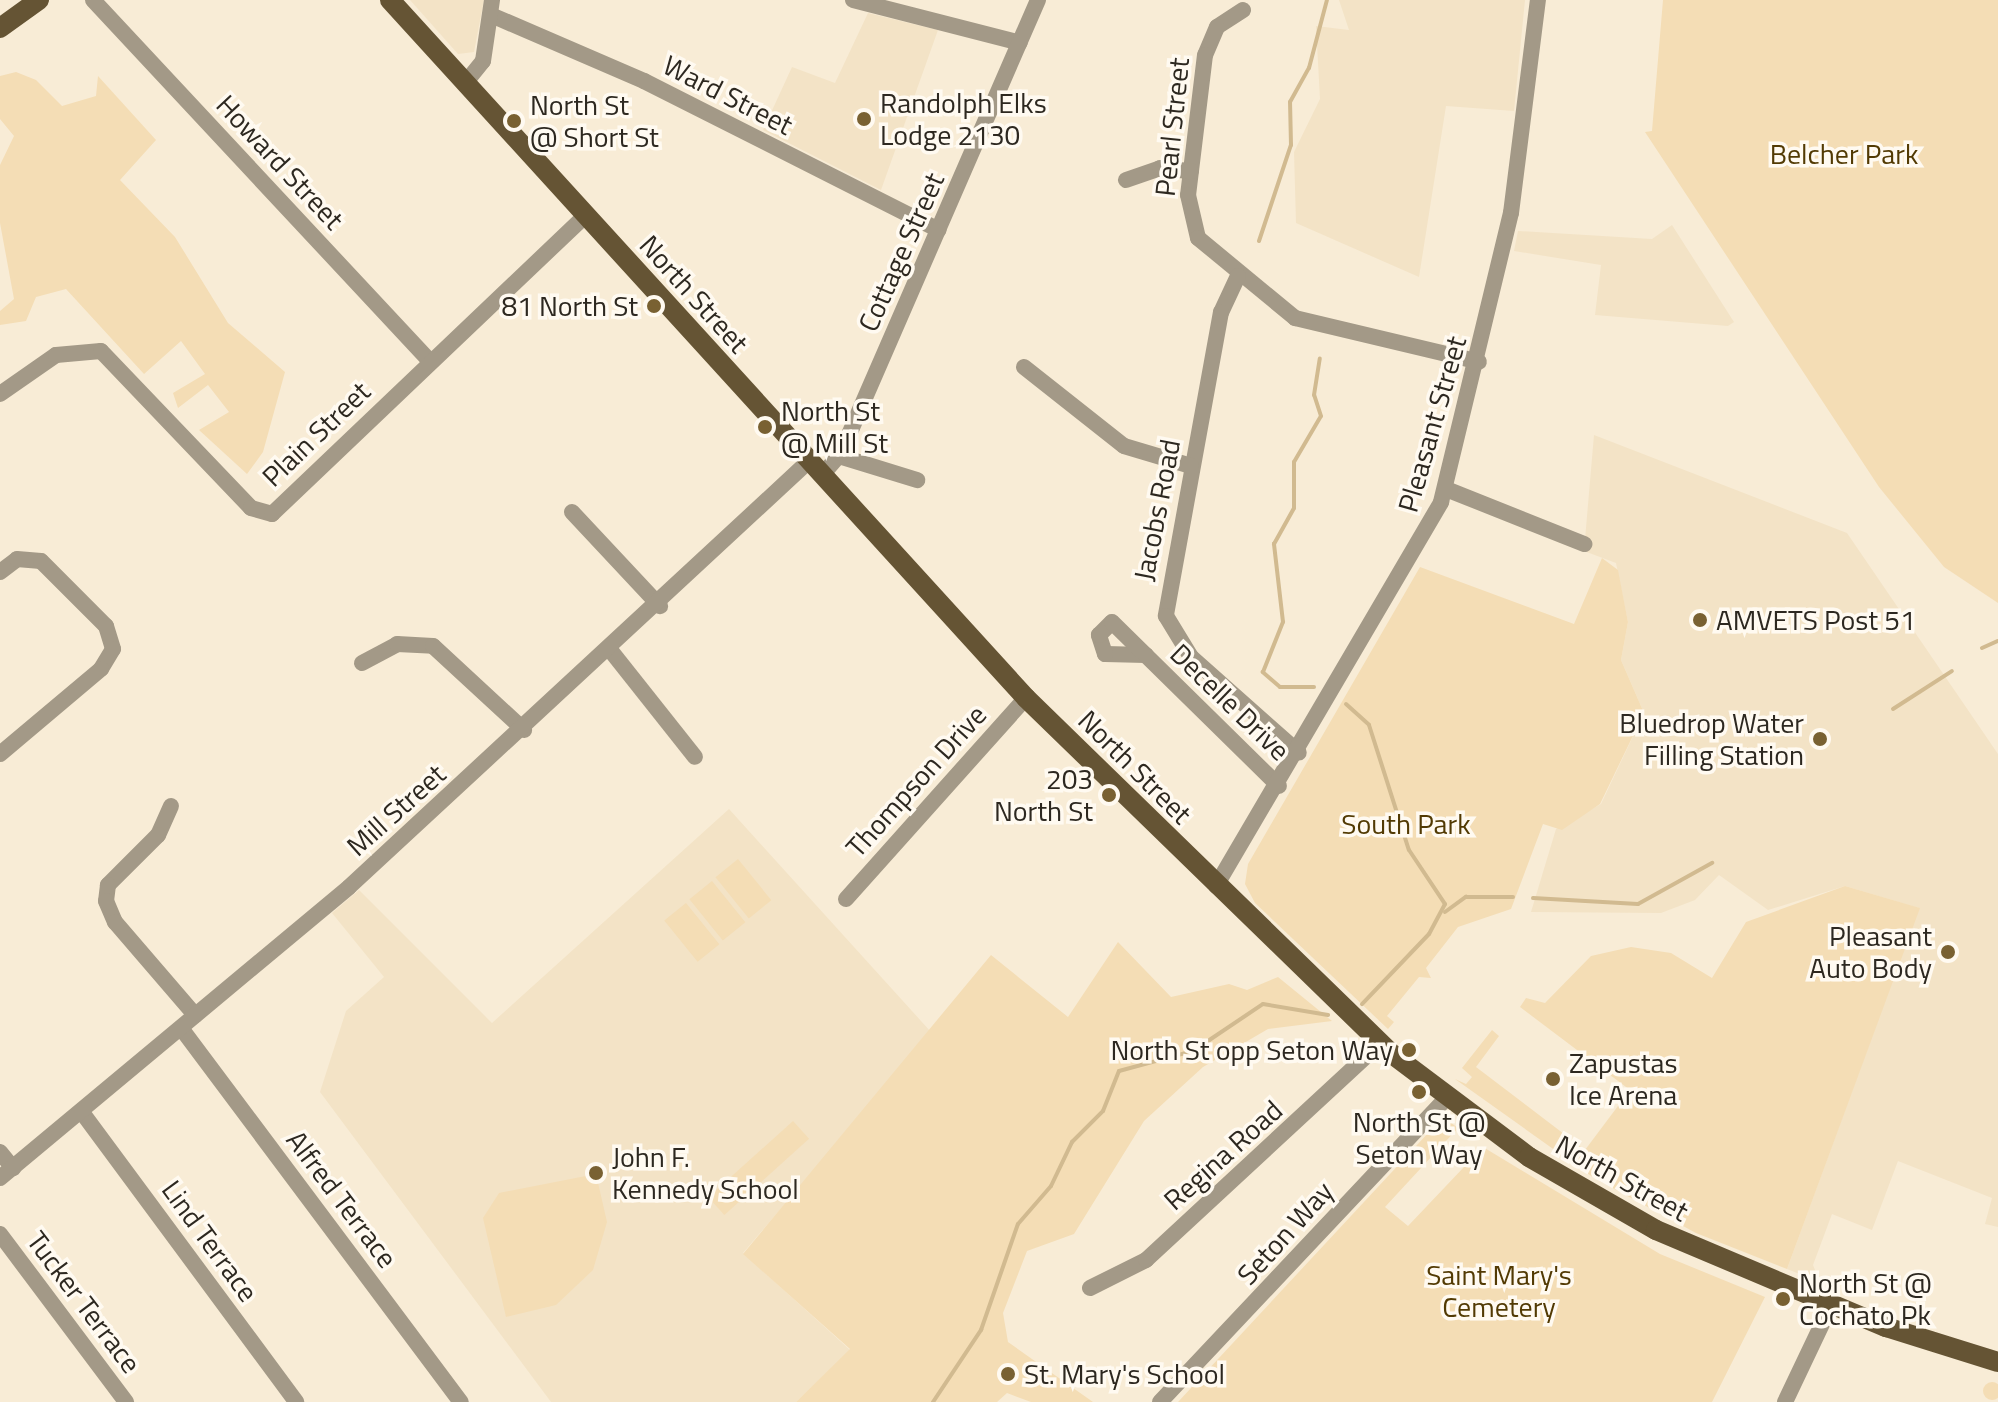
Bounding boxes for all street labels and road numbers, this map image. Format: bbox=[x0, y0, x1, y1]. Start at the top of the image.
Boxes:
street label: Ward Street bbox=[658, 48, 798, 142]
street label: Pearl Street bbox=[1148, 56, 1196, 198]
street label: Howard Street bbox=[209, 88, 351, 236]
street label: Cottage Street bbox=[851, 167, 951, 337]
street label: North Street bbox=[633, 228, 755, 360]
street label: Pleasant Street bbox=[1391, 332, 1473, 516]
street label: Plain Street bbox=[255, 374, 377, 494]
street label: Jacobs Road bbox=[1127, 436, 1187, 584]
street label: Decelle Drive bbox=[1163, 637, 1297, 767]
street label: Thompson Drive bbox=[839, 698, 993, 864]
street label: North Street bbox=[1071, 703, 1199, 831]
street label: Mill Street bbox=[340, 757, 452, 863]
street label: Regina Road bbox=[1157, 1093, 1289, 1217]
street label: Alfred Terrace bbox=[280, 1124, 404, 1274]
street label: North Street bbox=[1550, 1128, 1694, 1228]
street label: Lind Terrace bbox=[155, 1174, 265, 1308]
street label: Seton Way bbox=[1230, 1175, 1340, 1291]
street label: Tucker Terrace bbox=[20, 1225, 148, 1379]

